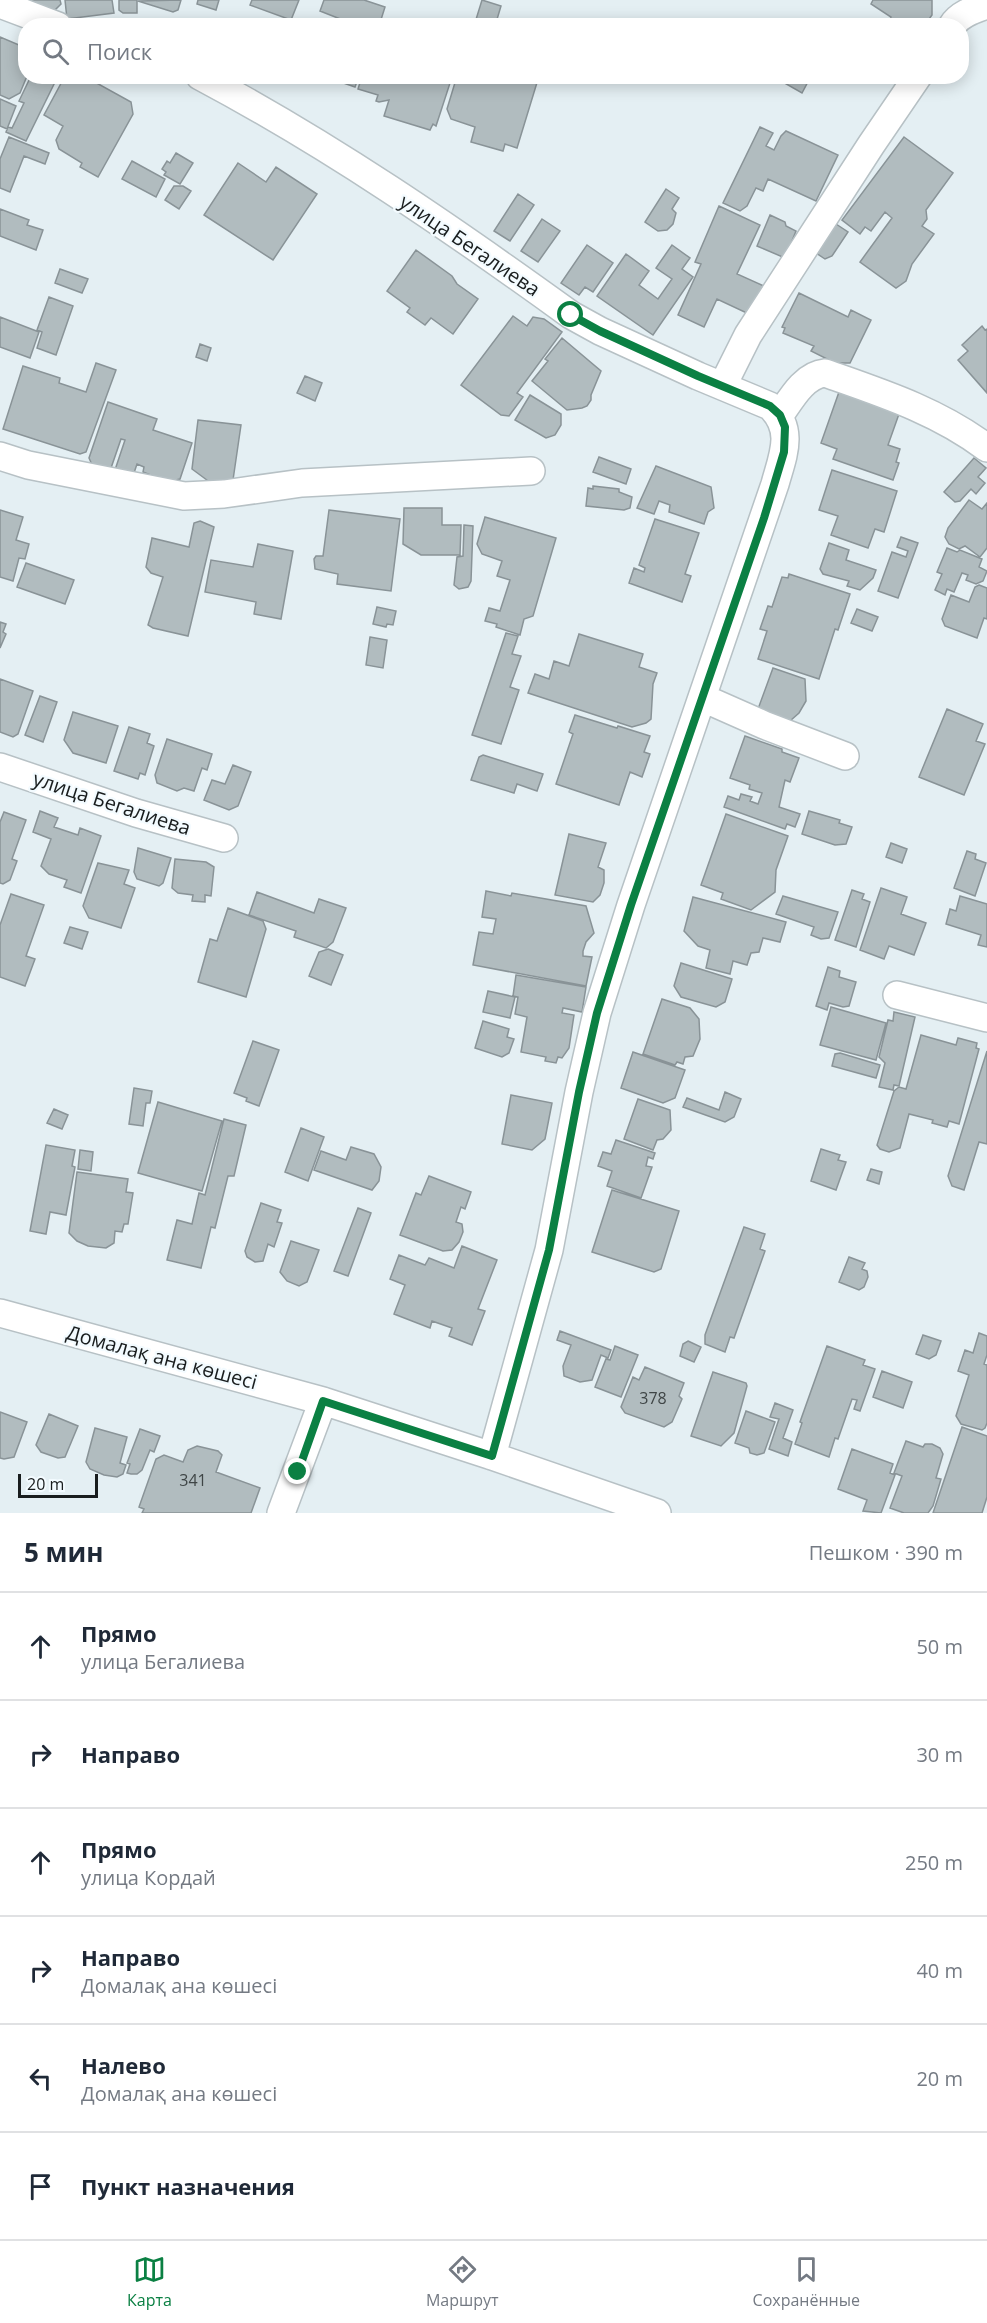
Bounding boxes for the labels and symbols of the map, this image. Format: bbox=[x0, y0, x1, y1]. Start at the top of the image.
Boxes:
street label: улица Бегалиева bbox=[394, 188, 546, 302]
route start bbox=[557, 301, 583, 327]
street label: улица Бегалиева bbox=[30, 765, 194, 841]
street label: Домалақ ана көшесі bbox=[64, 1319, 260, 1395]
house number: 378 bbox=[639, 1387, 667, 1409]
route end bbox=[284, 1458, 310, 1484]
house number: 341 bbox=[179, 1469, 207, 1491]
scale bar bbox=[18, 1471, 98, 1498]

